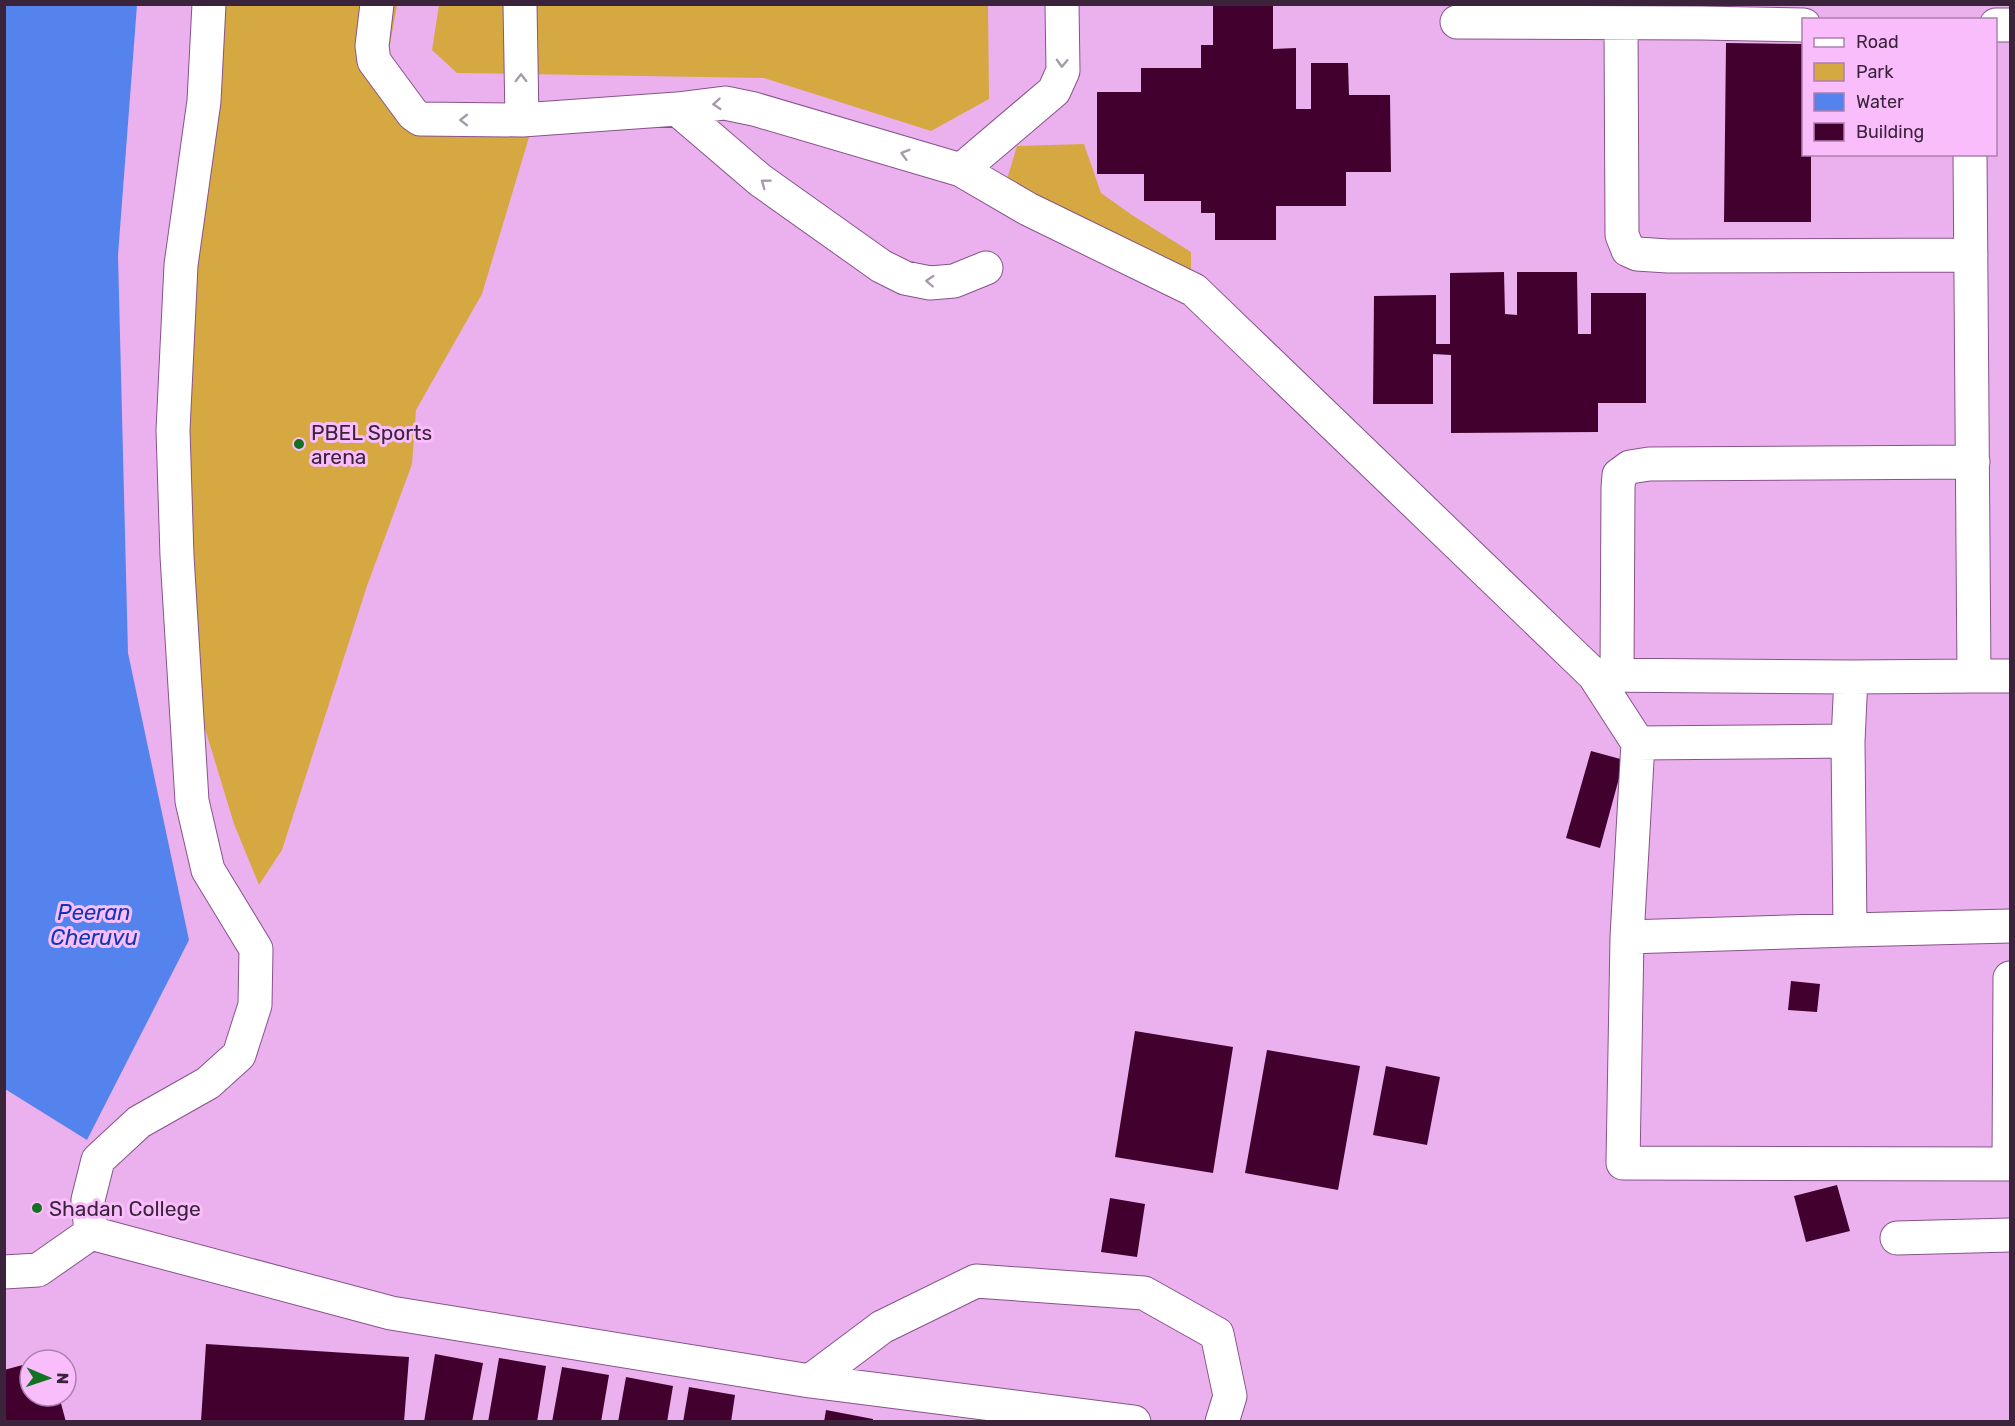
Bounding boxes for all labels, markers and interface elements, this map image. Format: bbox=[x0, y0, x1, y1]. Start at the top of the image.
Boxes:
legend bbox=[1802, 18, 1997, 156]
text: Road bbox=[1856, 31, 1899, 53]
one-way arrow bbox=[1056, 58, 1068, 67]
text: Park bbox=[1856, 61, 1894, 83]
one-way arrow bbox=[515, 74, 527, 83]
text: Water bbox=[1856, 91, 1904, 113]
one-way arrow bbox=[712, 97, 722, 110]
one-way arrow bbox=[459, 114, 468, 126]
text: Building bbox=[1856, 121, 1924, 143]
one-way arrow bbox=[900, 149, 911, 161]
one-way arrow bbox=[761, 179, 772, 190]
one-way arrow bbox=[926, 275, 935, 288]
place label: PBEL Sports arena bbox=[311, 420, 432, 469]
marker: PBEL Sports arena bbox=[292, 437, 306, 451]
water label: Peeran Cheruvu bbox=[50, 899, 138, 951]
place label: Shadan College bbox=[49, 1196, 201, 1221]
marker: Shadan College bbox=[30, 1201, 44, 1215]
north arrow bbox=[18, 1348, 78, 1408]
text: N bbox=[53, 1372, 72, 1385]

